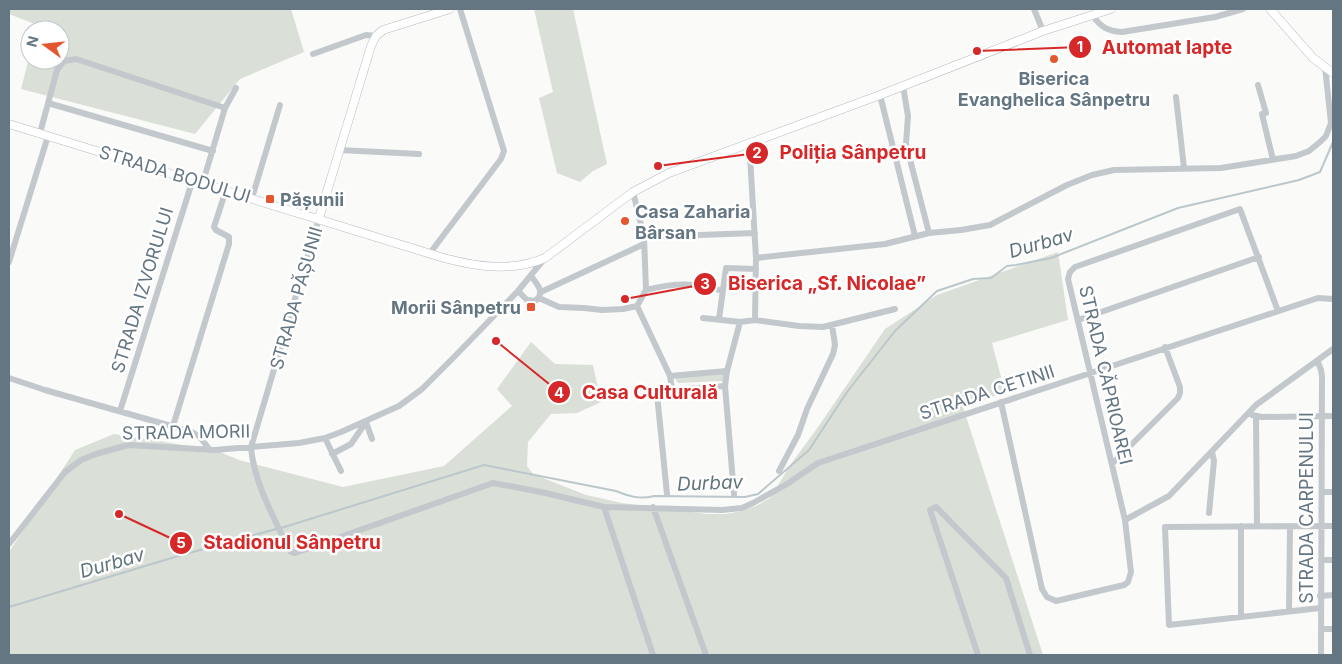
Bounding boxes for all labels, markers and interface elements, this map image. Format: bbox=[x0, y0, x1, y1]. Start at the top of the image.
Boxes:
north arrow bbox=[20, 20, 70, 70]
callout: Automat lapte bbox=[1067, 30, 1243, 64]
text: N bbox=[22, 34, 42, 49]
text: Automat lapte bbox=[1102, 36, 1232, 59]
text: 1 bbox=[1077, 37, 1083, 56]
marker: Biserica Evanghelica Sânpetru bbox=[1048, 53, 1060, 65]
place label: Biserica Evanghelica Sânpetru bbox=[958, 68, 1150, 110]
callout: Poliția Sânpetru bbox=[745, 136, 937, 170]
street label: STRADA BODULUI bbox=[97, 141, 253, 207]
text: Poliția Sânpetru bbox=[780, 141, 926, 164]
text: 2 bbox=[752, 143, 762, 162]
place label: Pășunii bbox=[280, 189, 344, 210]
marker: Pășunii bbox=[264, 193, 276, 205]
place label: Casa Zaharia Bârsan bbox=[635, 201, 750, 243]
street label: STRADA IZVORULUI bbox=[107, 205, 177, 375]
marker: Casa Zaharia Bârsan bbox=[619, 215, 631, 227]
water label: Durbav bbox=[1006, 222, 1077, 263]
street label: STRADA PĂȘUNII bbox=[265, 224, 327, 372]
callout: Biserica „Sf. Nicolae” bbox=[692, 267, 936, 301]
text: Biserica „Sf. Nicolae” bbox=[728, 272, 926, 295]
text: 3 bbox=[700, 274, 710, 293]
street label: STRADA CĂPRIOAREI bbox=[1075, 283, 1138, 467]
place label: Morii Sânpetru bbox=[391, 297, 521, 318]
marker: Morii Sânpetru bbox=[525, 301, 537, 313]
street label: STRADA CETINII bbox=[917, 360, 1057, 424]
callout: Casa Culturală bbox=[547, 375, 728, 409]
text: Casa Culturală bbox=[582, 381, 718, 404]
text: 4 bbox=[554, 383, 564, 402]
street label: STRADA CARPENULUI bbox=[1296, 412, 1317, 604]
street label: STRADA MORII bbox=[122, 420, 250, 444]
water label: Durbav bbox=[677, 470, 745, 496]
callout: Stadionul Sânpetru bbox=[169, 526, 391, 560]
text: Stadionul Sânpetru bbox=[203, 531, 381, 554]
text: 5 bbox=[176, 533, 186, 552]
water label: Durbav bbox=[77, 542, 148, 583]

